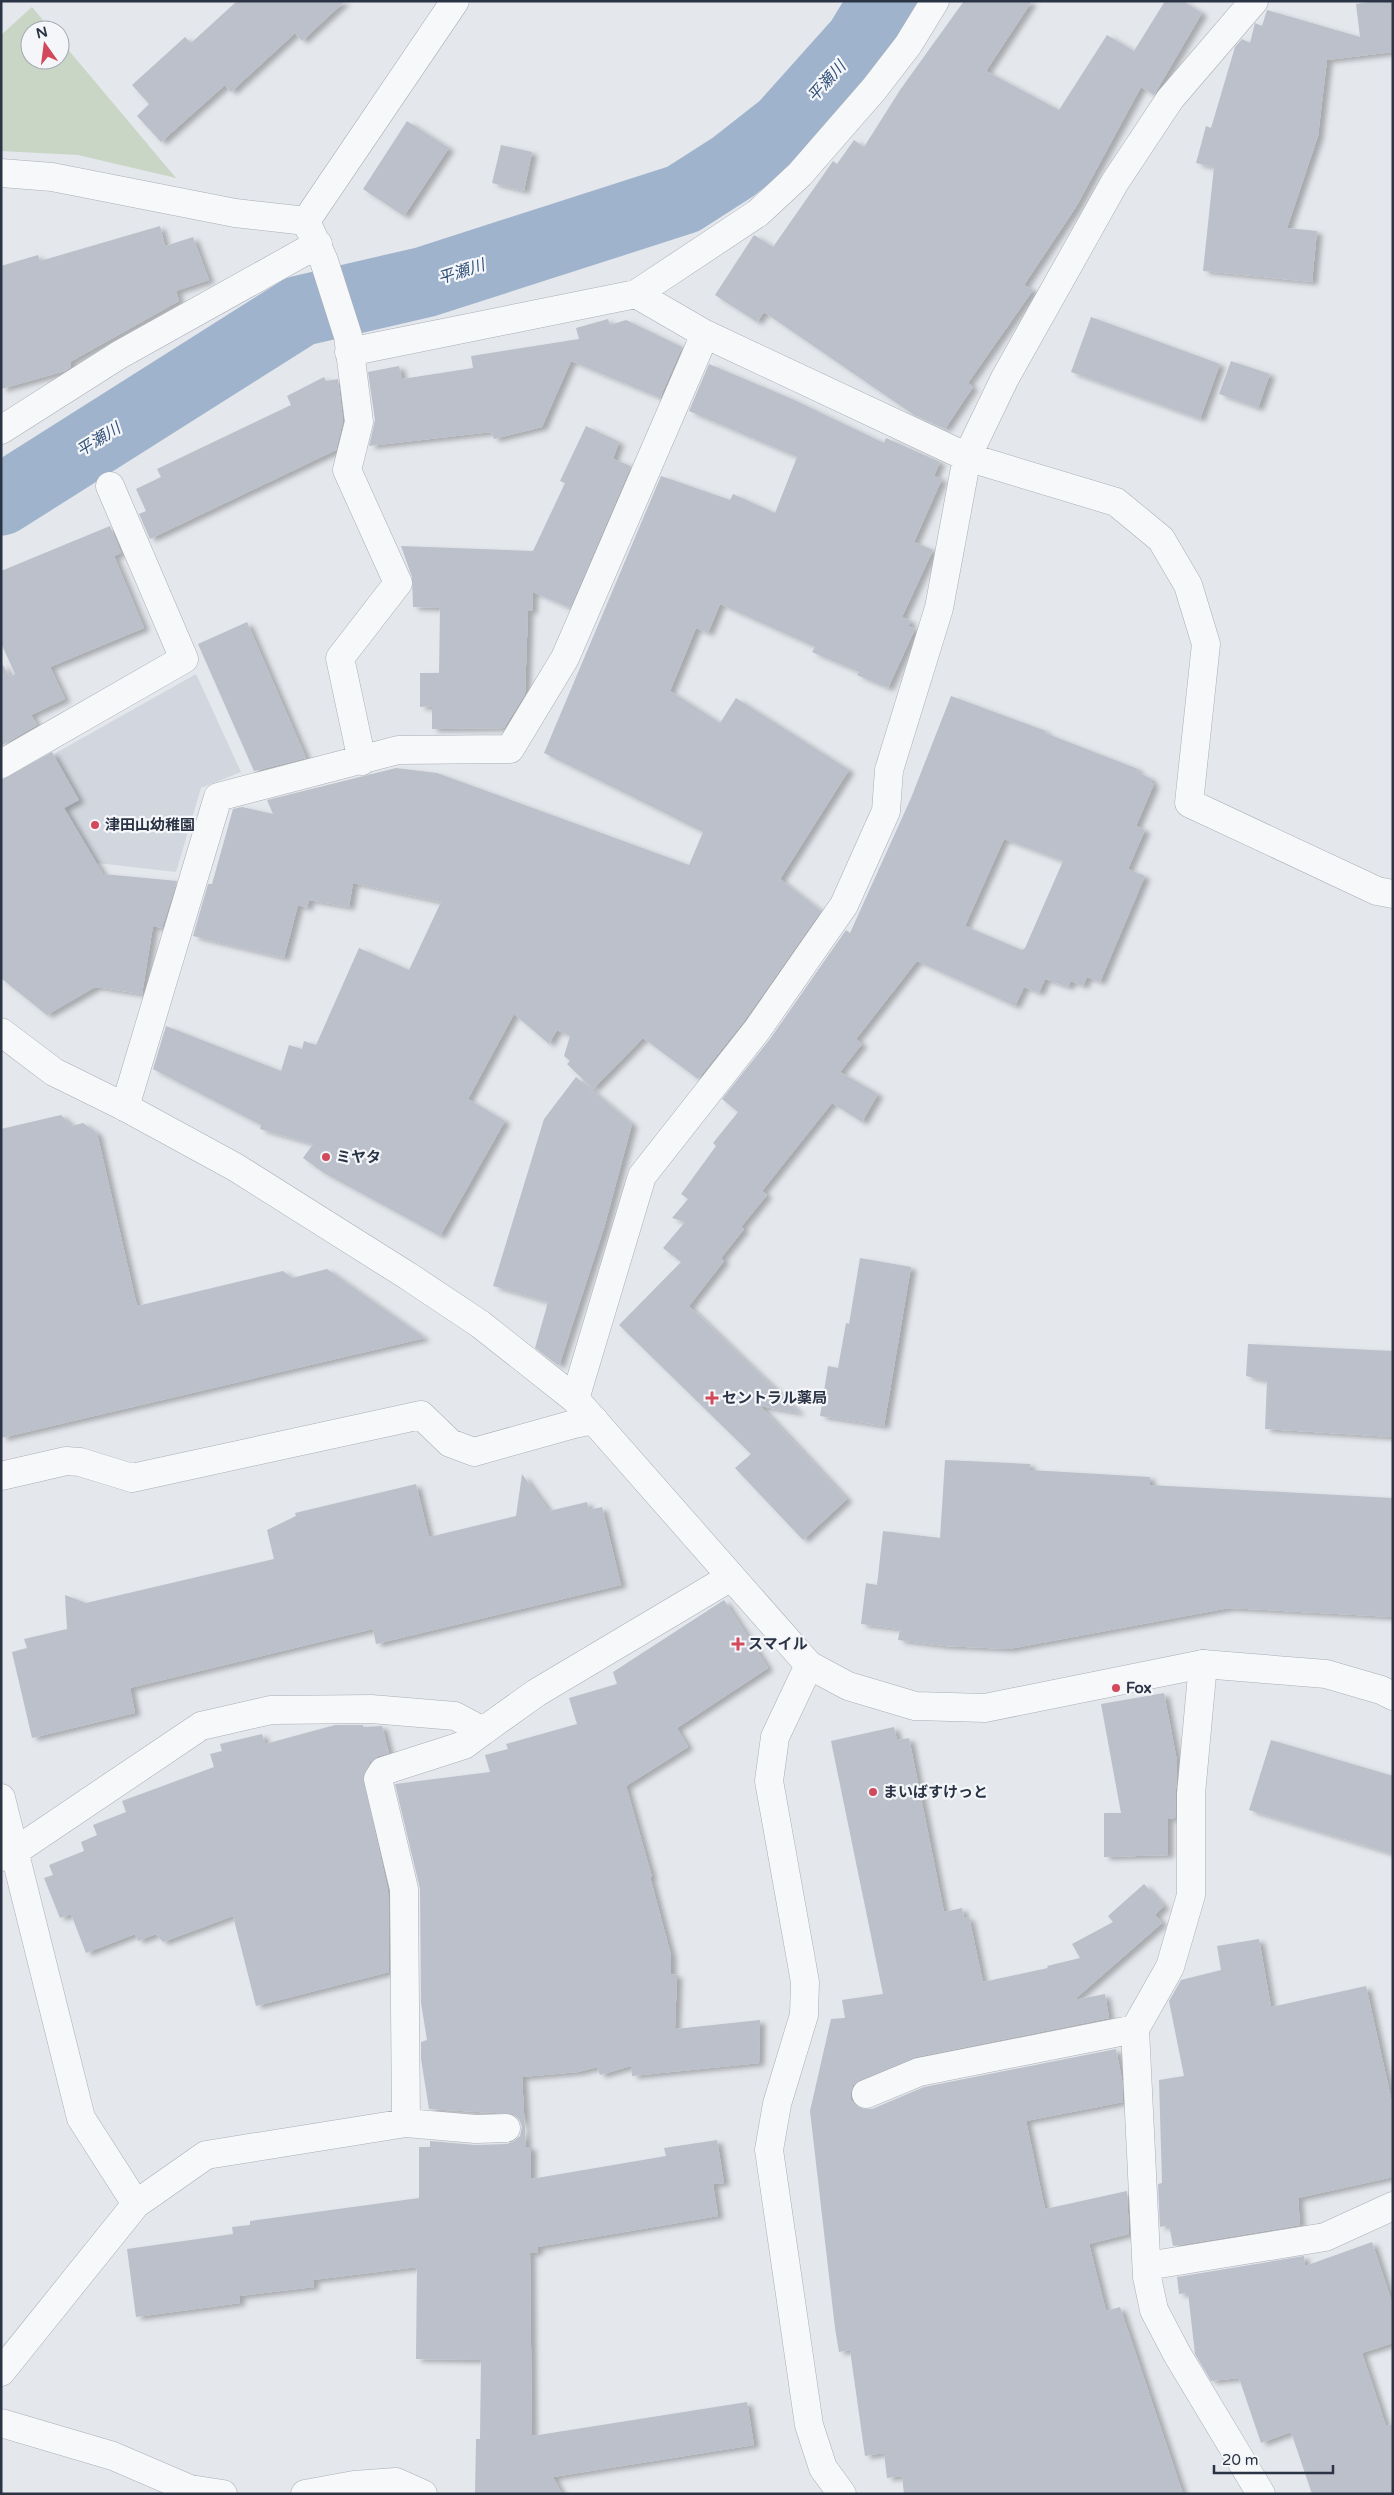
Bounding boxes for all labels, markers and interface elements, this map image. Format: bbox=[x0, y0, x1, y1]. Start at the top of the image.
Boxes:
north arrow bbox=[20, 20, 70, 70]
text: N bbox=[34, 23, 49, 42]
water label: 平瀬川 bbox=[803, 56, 852, 106]
water label: 平瀬川 bbox=[435, 254, 489, 289]
water label: 平瀬川 bbox=[73, 418, 126, 461]
place label: 津田山幼稚園 bbox=[105, 816, 195, 834]
marker: 津田山幼稚園 bbox=[89, 819, 101, 831]
place label: ミヤタ bbox=[336, 1148, 381, 1166]
marker: ミヤタ bbox=[320, 1151, 332, 1163]
place label: セントラル薬局 bbox=[722, 1389, 827, 1407]
marker: セントラル薬局 bbox=[706, 1392, 718, 1404]
place label: スマイル bbox=[748, 1635, 808, 1653]
marker: スマイル bbox=[732, 1638, 744, 1650]
place label: Fox bbox=[1126, 1679, 1152, 1697]
marker: Fox bbox=[1110, 1682, 1122, 1694]
place label: まいばすけっと bbox=[883, 1783, 988, 1801]
marker: まいばすけっと bbox=[867, 1786, 879, 1798]
scale bar bbox=[1214, 2442, 1333, 2474]
text: 20 m bbox=[1222, 2451, 1259, 2469]

